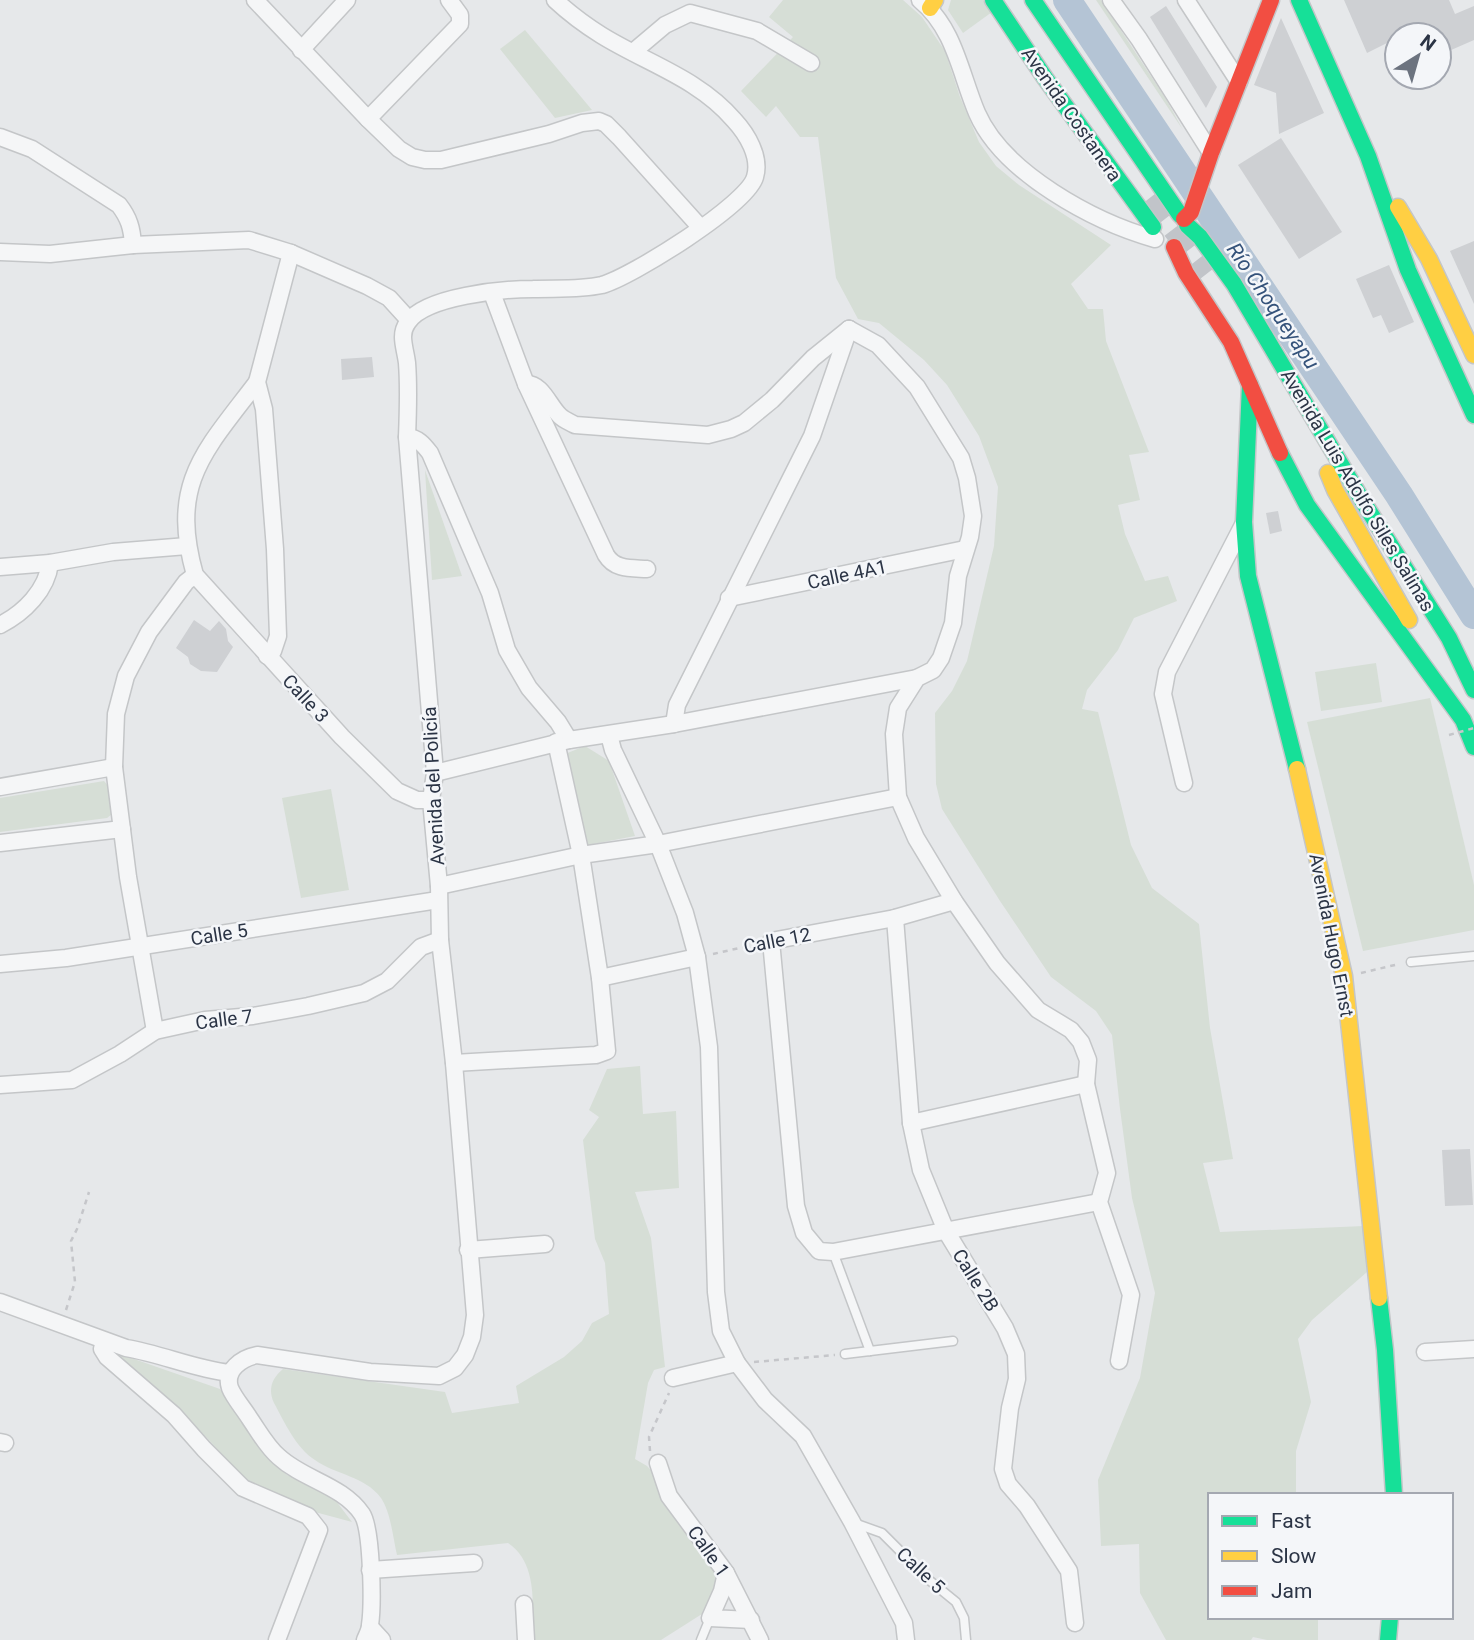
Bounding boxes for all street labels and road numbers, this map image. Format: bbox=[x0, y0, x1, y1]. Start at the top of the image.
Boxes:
street label: Avenida Costanera bbox=[1017, 43, 1126, 186]
street label: Avenida Luis Adolfo Siles Salinas bbox=[1276, 365, 1439, 616]
street label: Calle 4A1 bbox=[805, 555, 889, 594]
street label: Calle 3 bbox=[278, 670, 334, 727]
street label: Avenida del Policía bbox=[418, 706, 449, 866]
street label: Avenida Hugo Ernst bbox=[1304, 851, 1359, 1019]
street label: Calle 5 bbox=[189, 919, 249, 950]
street label: Calle 12 bbox=[741, 923, 813, 958]
street label: Calle 7 bbox=[194, 1005, 254, 1034]
street label: Calle 2B bbox=[947, 1245, 1004, 1316]
street label: Calle 1 bbox=[683, 1521, 734, 1581]
street label: Calle 5 bbox=[892, 1542, 949, 1598]

